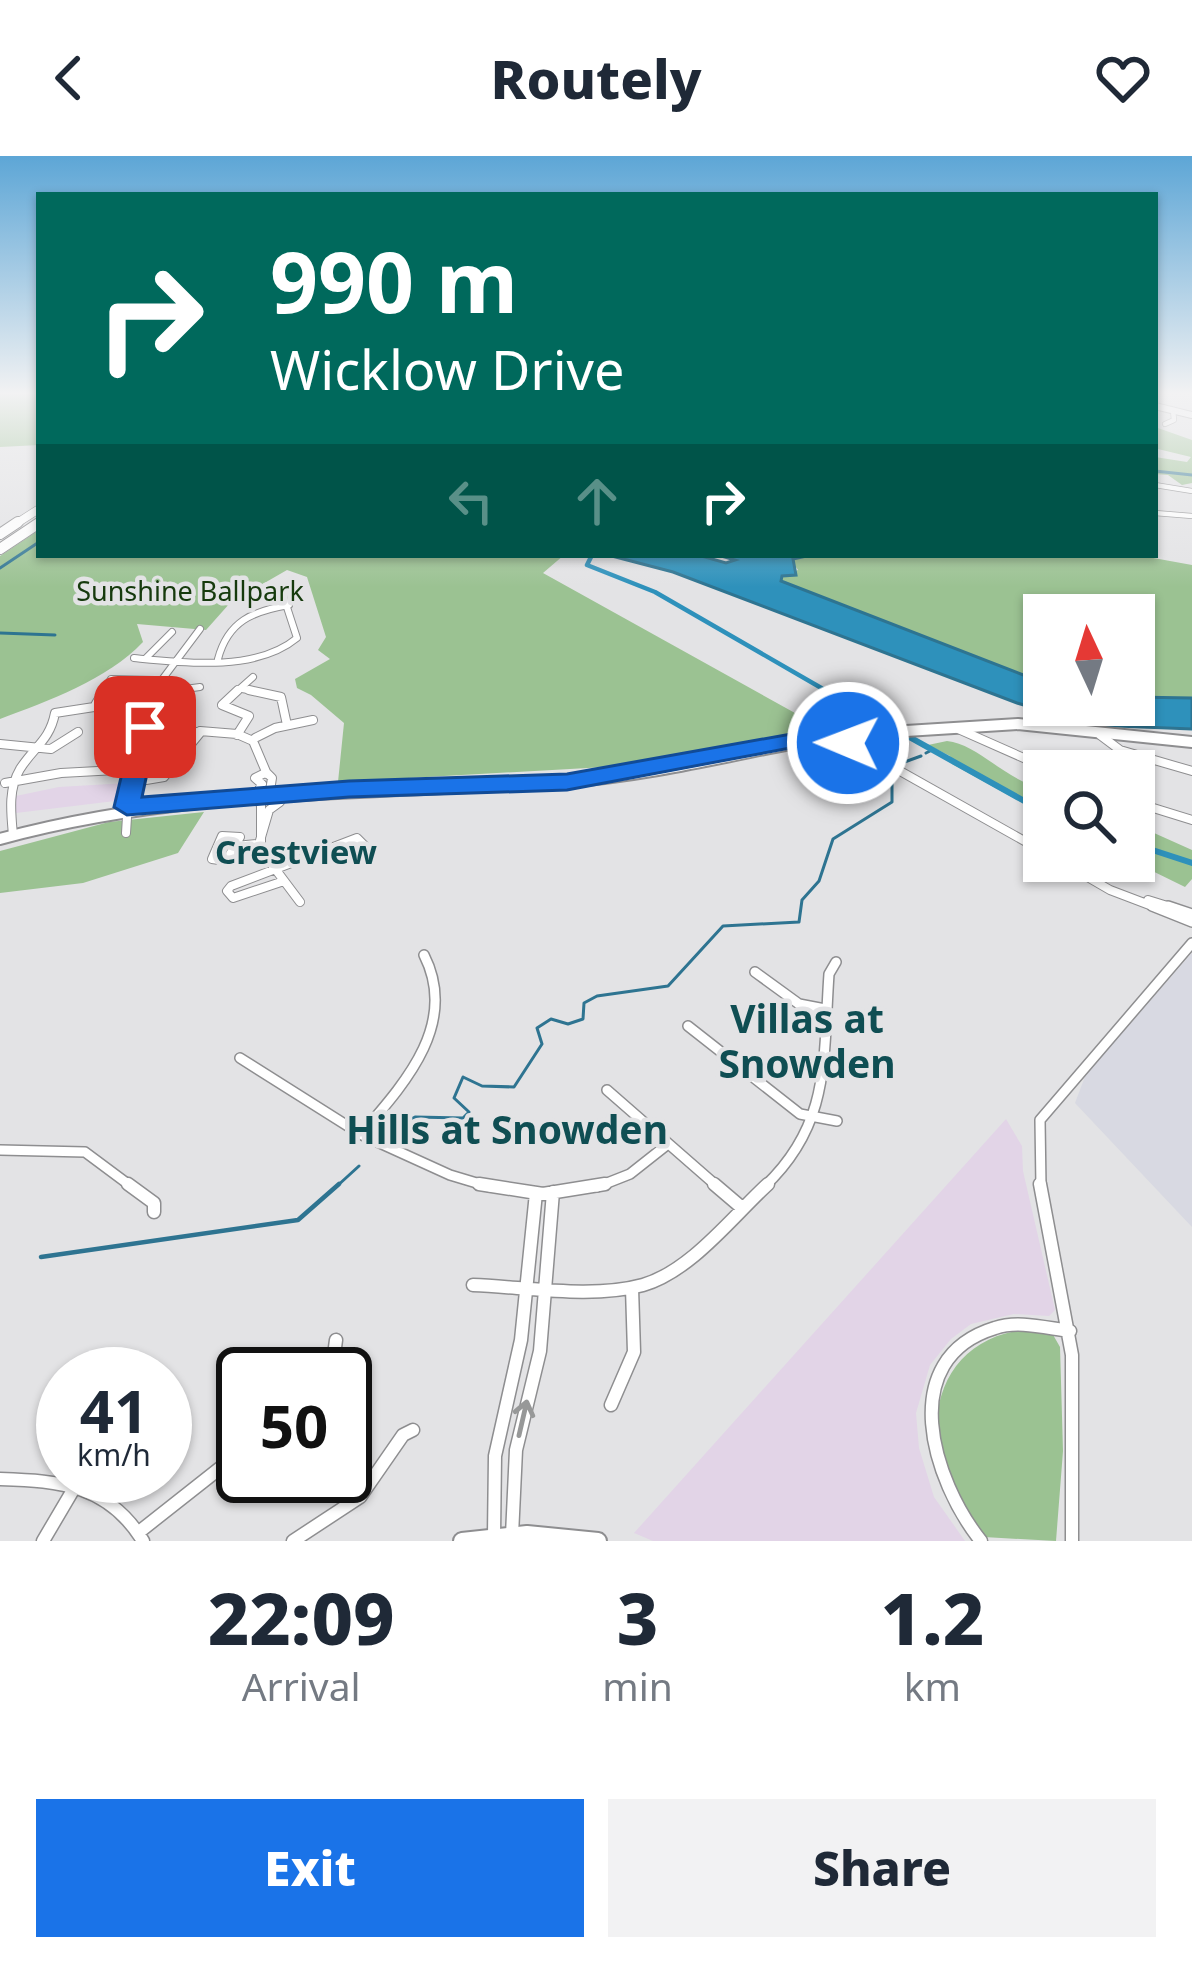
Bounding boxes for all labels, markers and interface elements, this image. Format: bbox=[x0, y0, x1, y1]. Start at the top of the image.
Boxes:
text: Routely bbox=[491, 41, 701, 115]
icon: back bbox=[36, 45, 102, 111]
icon: heart bbox=[1090, 45, 1156, 111]
text: 990 m bbox=[270, 223, 518, 338]
icon: right bbox=[72, 240, 228, 396]
text: Wicklow Drive bbox=[270, 332, 624, 406]
icon: left bbox=[438, 468, 504, 534]
icon: ahead bbox=[564, 468, 630, 534]
icon: right bbox=[690, 468, 756, 534]
park label: Sunshine Ballpark bbox=[76, 572, 304, 609]
north arrow bbox=[1023, 594, 1155, 726]
map controls bbox=[1023, 594, 1155, 882]
pin bbox=[94, 676, 196, 778]
position arrow bbox=[785, 680, 911, 806]
icon: arrive bbox=[112, 694, 178, 760]
button: search bbox=[1023, 750, 1155, 882]
district label: Crestview bbox=[215, 829, 377, 874]
district label: Villas at Snowden bbox=[718, 991, 896, 1089]
district label: Hills at Snowden bbox=[346, 1102, 668, 1155]
speed limit sign: 50 bbox=[216, 1347, 372, 1503]
text: 41 bbox=[80, 1369, 148, 1451]
one-way arrow bbox=[513, 1400, 535, 1438]
text: km/h bbox=[77, 1434, 151, 1475]
text: 22:09 bbox=[208, 1568, 395, 1666]
text: 3 bbox=[617, 1568, 658, 1666]
text: 1.2 bbox=[881, 1568, 984, 1666]
text: Arrival bbox=[242, 1659, 361, 1712]
text: min bbox=[602, 1659, 673, 1712]
text: km bbox=[904, 1659, 961, 1712]
button: Exit bbox=[36, 1799, 584, 1937]
button: Share bbox=[608, 1799, 1156, 1937]

